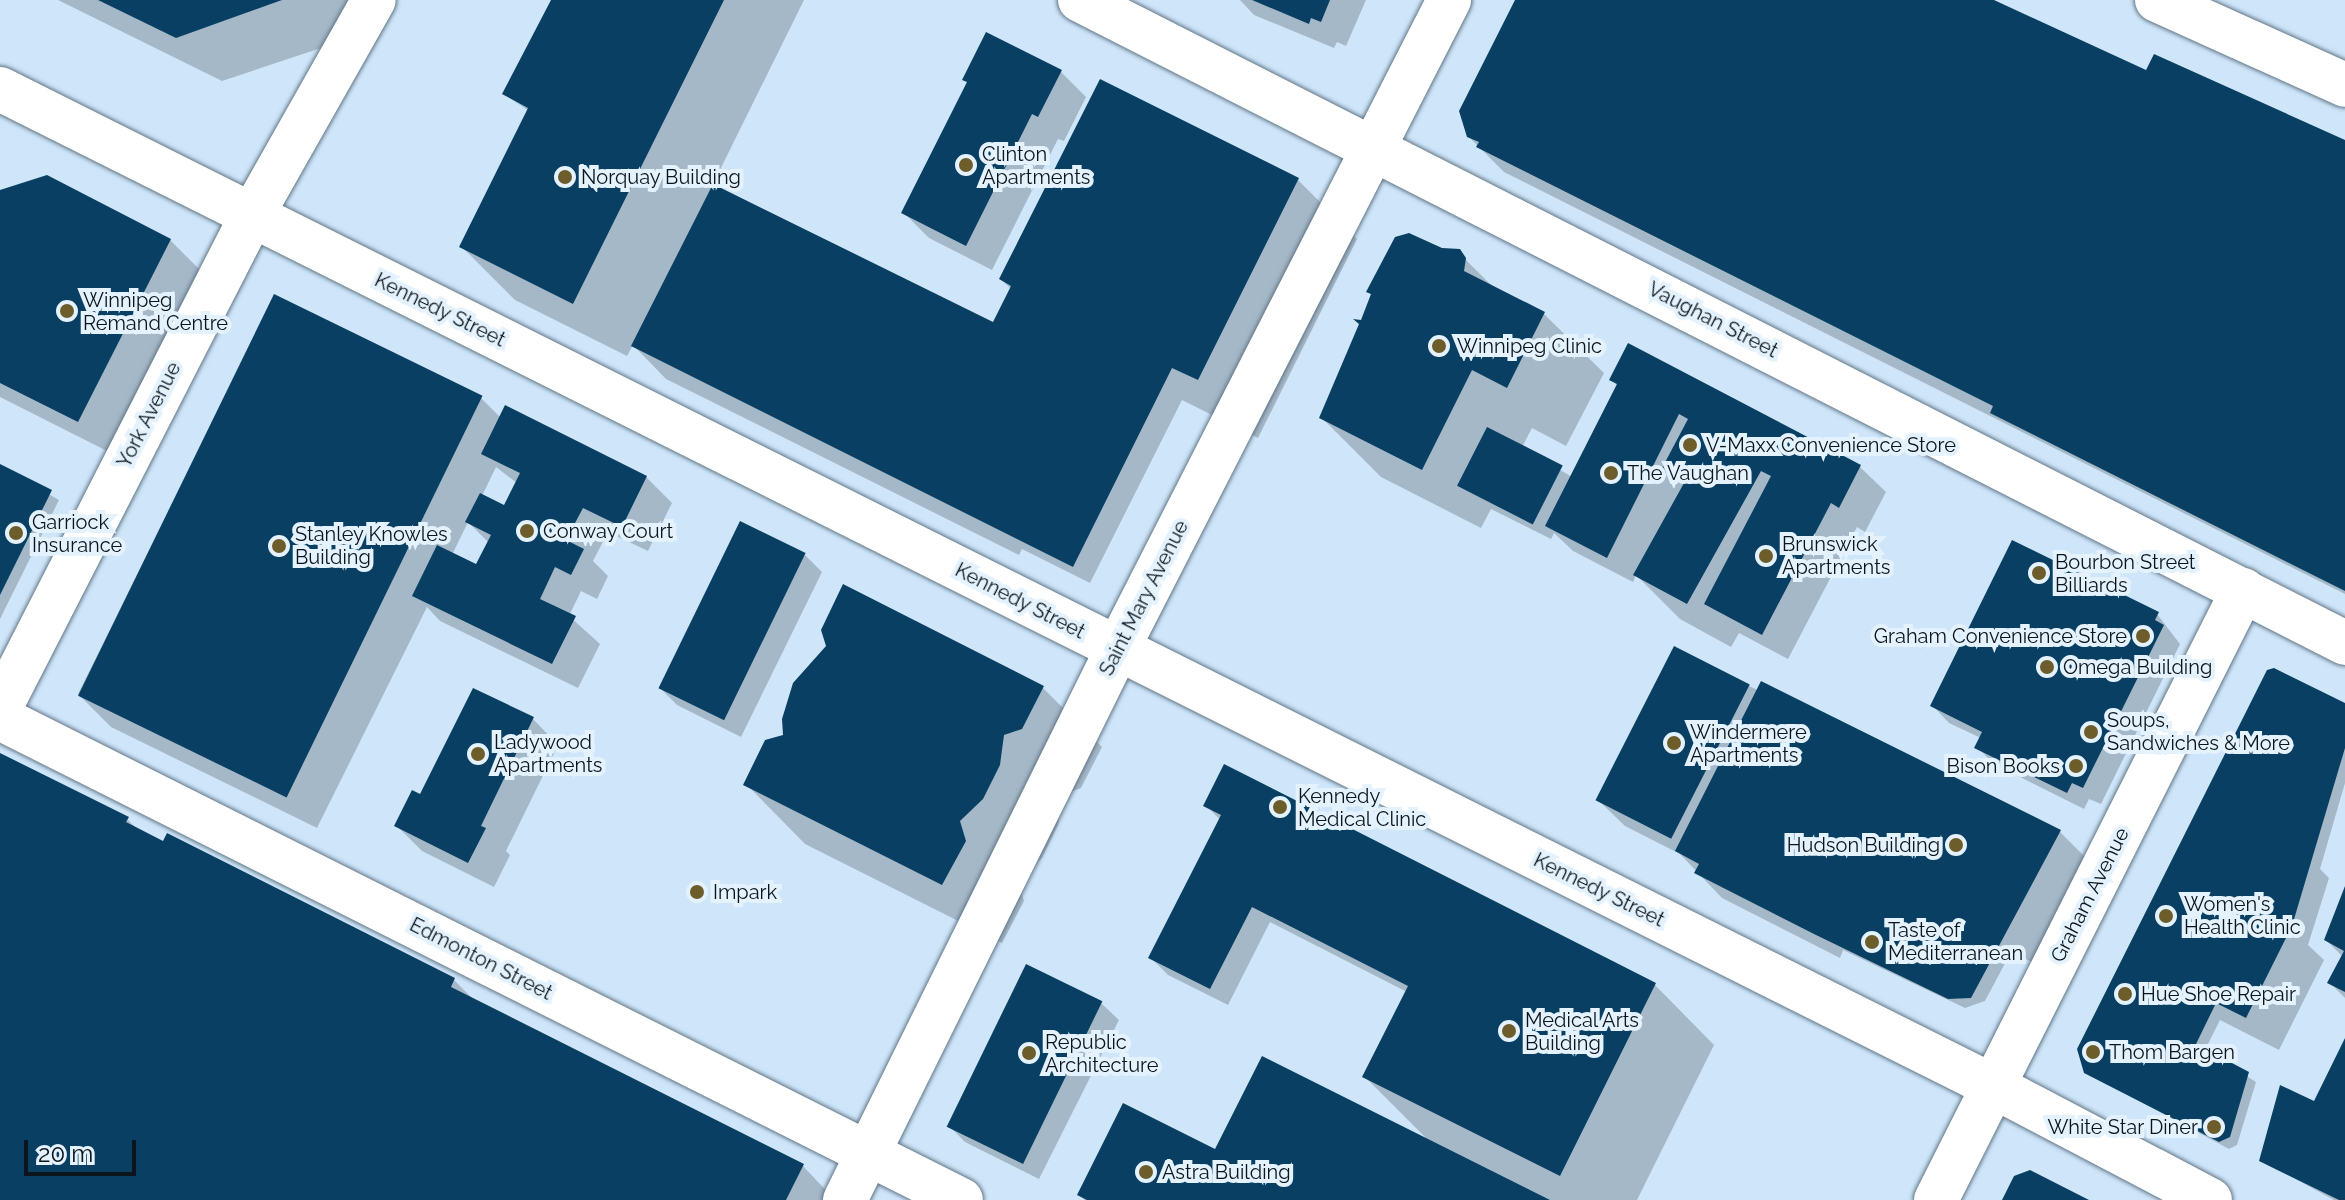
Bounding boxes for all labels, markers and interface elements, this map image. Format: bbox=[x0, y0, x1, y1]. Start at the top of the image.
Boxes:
place label: Clinton Apartments bbox=[982, 142, 1091, 189]
marker: Clinton Apartments bbox=[957, 156, 975, 174]
place label: Norquay Building bbox=[581, 165, 741, 189]
marker: Norquay Building bbox=[556, 168, 574, 186]
street label: Kennedy Street bbox=[371, 268, 509, 352]
street label: Vaughan Street bbox=[1644, 277, 1782, 363]
place label: Winnipeg Remand Centre bbox=[83, 288, 228, 335]
marker: Winnipeg Remand Centre bbox=[58, 302, 76, 320]
place label: Winnipeg Clinic bbox=[1457, 334, 1602, 358]
marker: Winnipeg Clinic bbox=[1428, 335, 1450, 357]
street label: York Avenue bbox=[112, 358, 186, 472]
place label: V-Maxx Convenience Store bbox=[1706, 433, 1956, 457]
marker: V-Maxx Convenience Store bbox=[1681, 436, 1699, 454]
place label: The Vaughan bbox=[1627, 461, 1750, 485]
marker: The Vaughan bbox=[1602, 464, 1620, 482]
place label: Garriock Insurance bbox=[32, 510, 122, 557]
street label: Saint Mary Avenue bbox=[1094, 516, 1194, 680]
place label: Conway Court bbox=[543, 519, 674, 543]
place label: Stanley Knowles Building bbox=[295, 522, 448, 569]
marker: Conway Court bbox=[518, 522, 536, 540]
marker: Garriock Insurance bbox=[7, 524, 25, 542]
place label: Brunswick Apartments bbox=[1782, 532, 1891, 579]
marker: Stanley Knowles Building bbox=[270, 537, 288, 555]
marker: Brunswick Apartments bbox=[1757, 547, 1775, 565]
place label: Bourbon Street Billiards bbox=[2055, 550, 2196, 597]
street label: Kennedy Street bbox=[951, 558, 1089, 644]
marker: Bourbon Street Billiards bbox=[2030, 564, 2048, 582]
place label: Graham Convenience Store bbox=[1874, 624, 2127, 648]
marker: Graham Convenience Store bbox=[2134, 627, 2152, 645]
place label: Omega Building bbox=[2063, 655, 2212, 679]
marker: Omega Building bbox=[2038, 658, 2056, 676]
place label: Soups, Sandwiches & More bbox=[2107, 708, 2290, 755]
place label: Windermere Apartments bbox=[1690, 720, 1807, 767]
marker: Soups, Sandwiches & More bbox=[2082, 723, 2100, 741]
place label: Ladywood Apartments bbox=[494, 730, 603, 777]
marker: Windermere Apartments bbox=[1665, 734, 1683, 752]
marker: Ladywood Apartments bbox=[469, 745, 487, 763]
place label: Bison Books bbox=[1947, 754, 2060, 778]
marker: Bison Books bbox=[2067, 757, 2085, 775]
place label: Kennedy Medical Clinic bbox=[1298, 784, 1427, 831]
marker: Kennedy Medical Clinic bbox=[1269, 796, 1291, 818]
street label: Graham Avenue bbox=[2046, 823, 2134, 967]
place label: Hudson Building bbox=[1787, 833, 1940, 857]
marker: Hudson Building bbox=[1947, 836, 1965, 854]
street label: Kennedy Street bbox=[1530, 848, 1668, 932]
place label: Impark bbox=[713, 880, 777, 904]
marker: Impark bbox=[688, 883, 706, 901]
place label: Women's Health Clinic bbox=[2184, 892, 2301, 939]
marker: Women's Health Clinic bbox=[2155, 905, 2177, 927]
street label: Edmonton Street bbox=[406, 913, 556, 1005]
place label: Taste of Mediterranean bbox=[1888, 918, 2023, 965]
marker: Taste of Mediterranean bbox=[1863, 933, 1881, 951]
place label: Hue Shoe Repair bbox=[2141, 982, 2296, 1006]
marker: Hue Shoe Repair bbox=[2116, 985, 2134, 1003]
place label: Medical Arts Building bbox=[1525, 1008, 1640, 1055]
marker: Medical Arts Building bbox=[1500, 1022, 1518, 1040]
place label: Republic Architecture bbox=[1045, 1030, 1158, 1077]
place label: Thom Bargen bbox=[2109, 1040, 2235, 1064]
marker: Thom Bargen bbox=[2084, 1043, 2102, 1061]
marker: Republic Architecture bbox=[1020, 1044, 1038, 1062]
place label: White Star Diner bbox=[2047, 1115, 2198, 1139]
marker: White Star Diner bbox=[2205, 1118, 2223, 1136]
scale bar bbox=[28, 1124, 140, 1174]
text: 20 m bbox=[38, 1139, 93, 1168]
place label: Astra Building bbox=[1162, 1160, 1291, 1184]
marker: Astra Building bbox=[1137, 1163, 1155, 1181]

